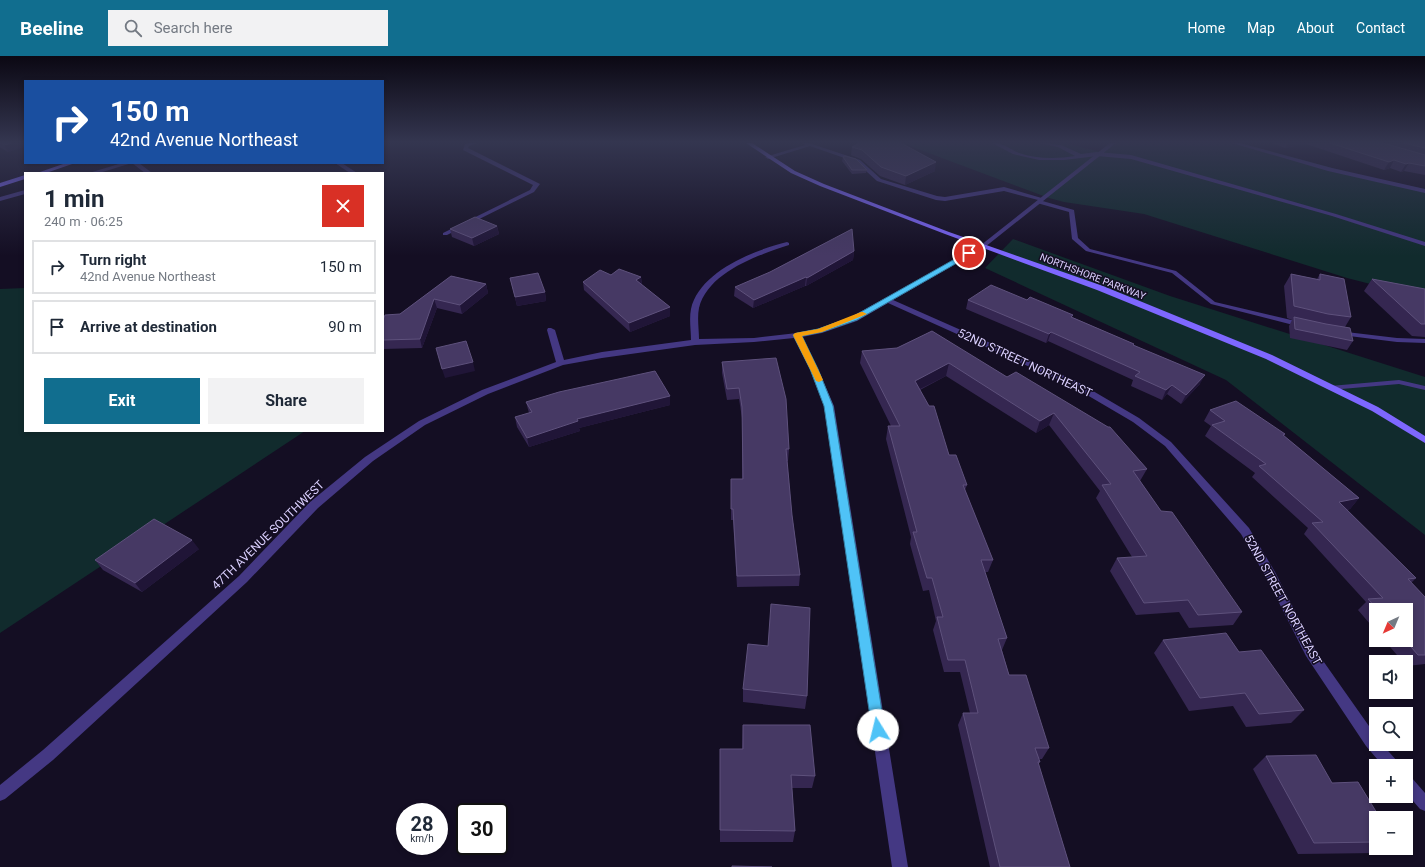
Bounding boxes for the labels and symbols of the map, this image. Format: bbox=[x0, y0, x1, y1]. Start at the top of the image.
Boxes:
pin bbox=[952, 236, 986, 270]
street label: NORTHSHORE PARKWAY bbox=[1038, 251, 1147, 302]
street label: 52ND STREET NORTHEAST bbox=[956, 326, 1094, 400]
street label: 47TH AVENUE SOUTHWEST bbox=[209, 478, 327, 592]
street label: 52ND STREET NORTHEAST bbox=[1241, 532, 1325, 668]
north arrow bbox=[1369, 603, 1413, 647]
position arrow bbox=[857, 709, 899, 751]
speed limit sign: 30 bbox=[456, 803, 508, 855]

